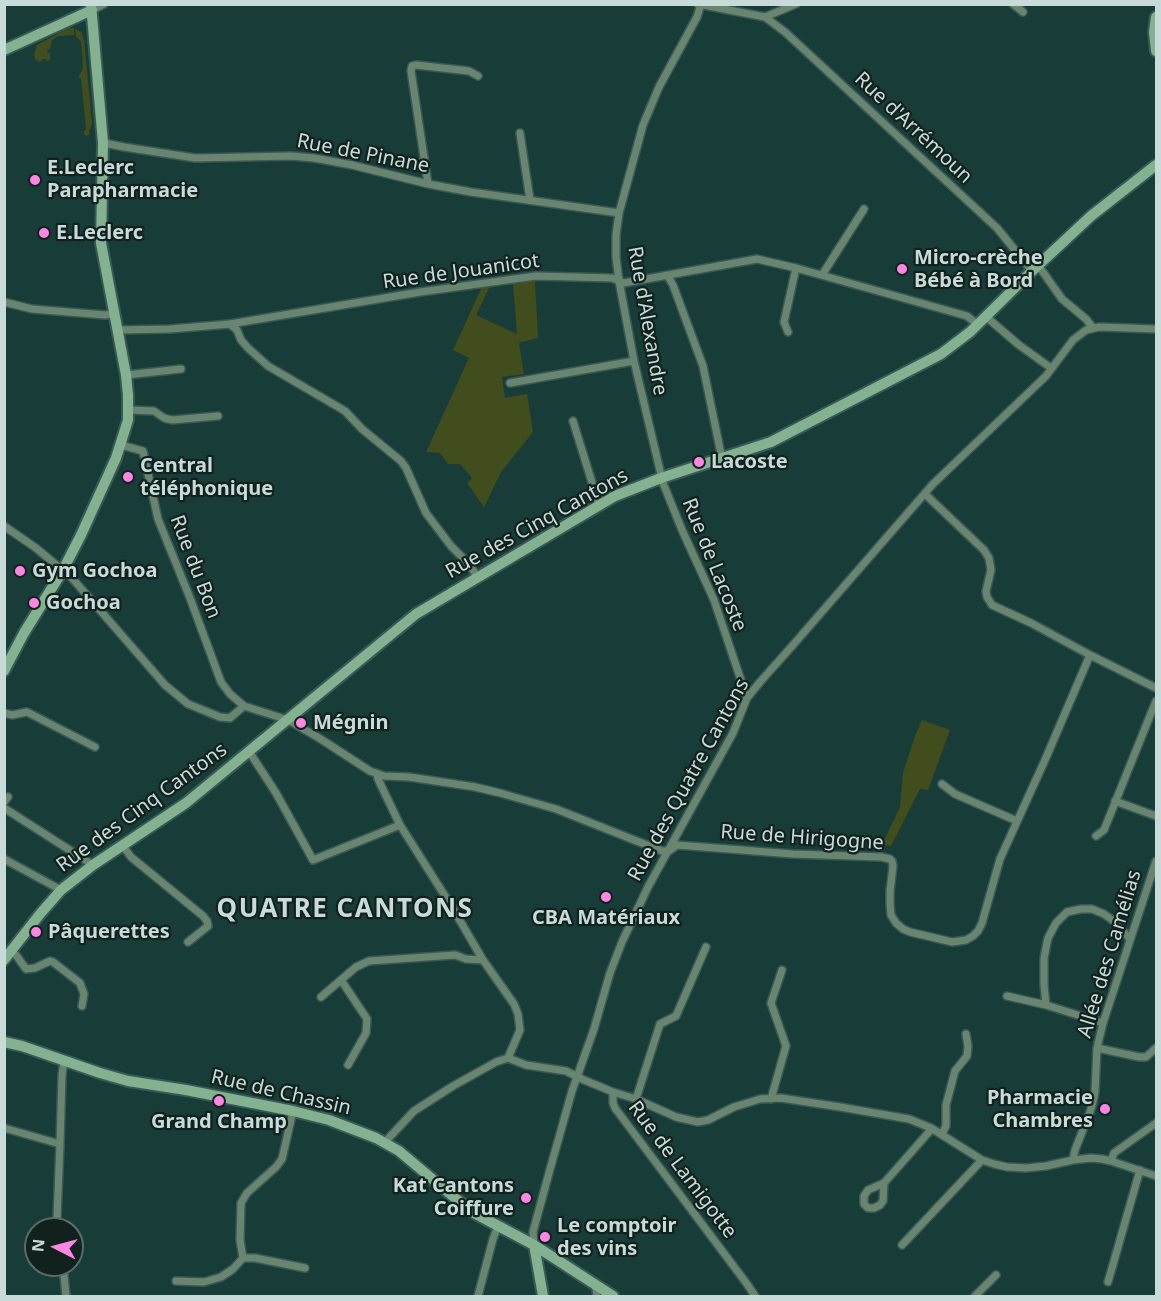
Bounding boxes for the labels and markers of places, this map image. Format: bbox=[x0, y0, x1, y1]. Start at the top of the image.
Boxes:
place label: E.Leclerc Parapharmacie bbox=[47, 156, 198, 203]
marker: E.Leclerc Parapharmacie bbox=[28, 173, 42, 187]
place label: E.Leclerc bbox=[56, 221, 143, 245]
marker: E.Leclerc bbox=[37, 226, 51, 240]
place label: Micro-crèche Bébé à Bord bbox=[914, 246, 1043, 293]
marker: Micro-crèche Bébé à Bord bbox=[895, 262, 909, 276]
place label: Lacoste bbox=[711, 450, 788, 474]
place label: Central téléphonique bbox=[140, 454, 273, 501]
marker: Lacoste bbox=[692, 455, 706, 469]
marker: Central téléphonique bbox=[121, 470, 135, 484]
place label: Gym Gochoa bbox=[32, 559, 157, 583]
marker: Gym Gochoa bbox=[13, 564, 27, 578]
place label: Gochoa bbox=[46, 591, 121, 615]
marker: Gochoa bbox=[27, 596, 41, 610]
place label: Mégnin bbox=[313, 711, 388, 735]
marker: Mégnin bbox=[294, 716, 308, 730]
marker: CBA Matériaux bbox=[599, 890, 613, 904]
place label: CBA Matériaux bbox=[532, 906, 680, 930]
place label: Pâquerettes bbox=[48, 920, 170, 944]
marker: Pâquerettes bbox=[29, 925, 43, 939]
place label: Pharmacie Chambres bbox=[987, 1086, 1093, 1133]
marker: Grand Champ bbox=[212, 1094, 226, 1108]
marker: Pharmacie Chambres bbox=[1098, 1102, 1112, 1116]
place label: Grand Champ bbox=[151, 1110, 287, 1134]
place label: Kat Cantons Coiffure bbox=[393, 1174, 514, 1221]
marker: Kat Cantons Coiffure bbox=[519, 1191, 533, 1205]
place label: Le comptoir des vins bbox=[557, 1214, 676, 1261]
marker: Le comptoir des vins bbox=[538, 1230, 552, 1244]

